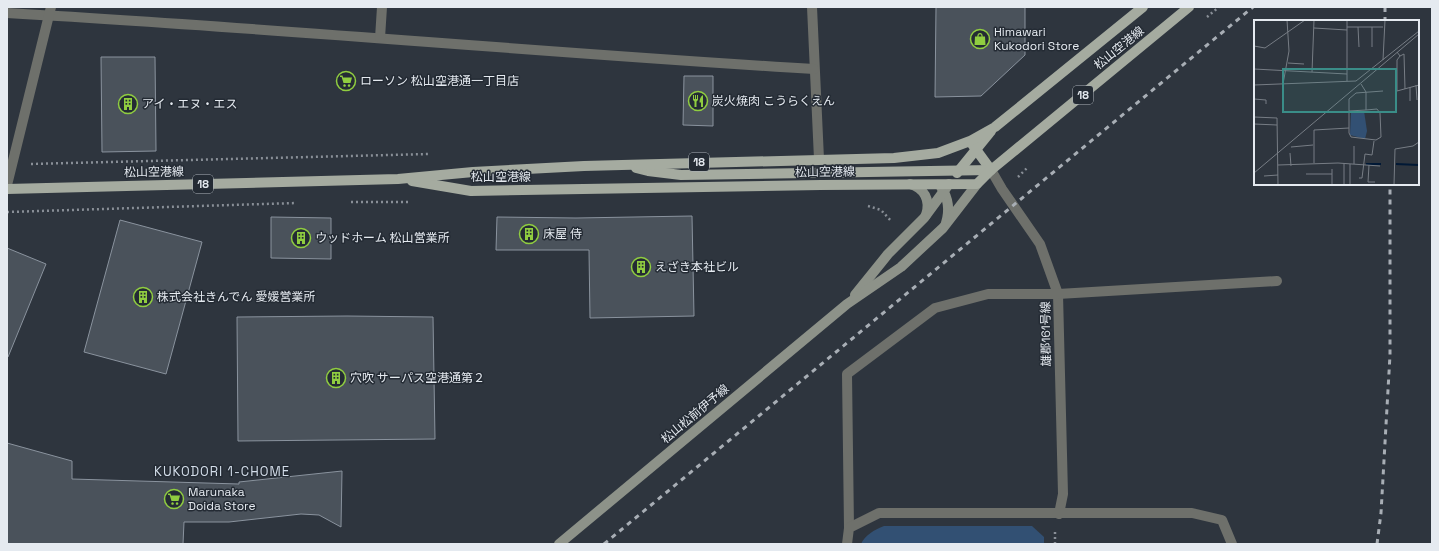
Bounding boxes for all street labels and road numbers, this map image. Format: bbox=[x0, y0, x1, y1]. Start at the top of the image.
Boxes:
street label: 松山空港線 bbox=[1091, 23, 1147, 73]
road number: 18 bbox=[1073, 86, 1093, 104]
road number: 18 bbox=[689, 153, 709, 171]
street label: 松山空港線 bbox=[124, 163, 184, 181]
street label: 松山空港線 bbox=[795, 163, 855, 181]
street label: 松山空港線 bbox=[471, 169, 531, 185]
road number: 18 bbox=[193, 175, 213, 193]
street label: 雄郡161号線 bbox=[1037, 301, 1055, 367]
street label: 松山松前伊予線 bbox=[658, 381, 732, 447]

